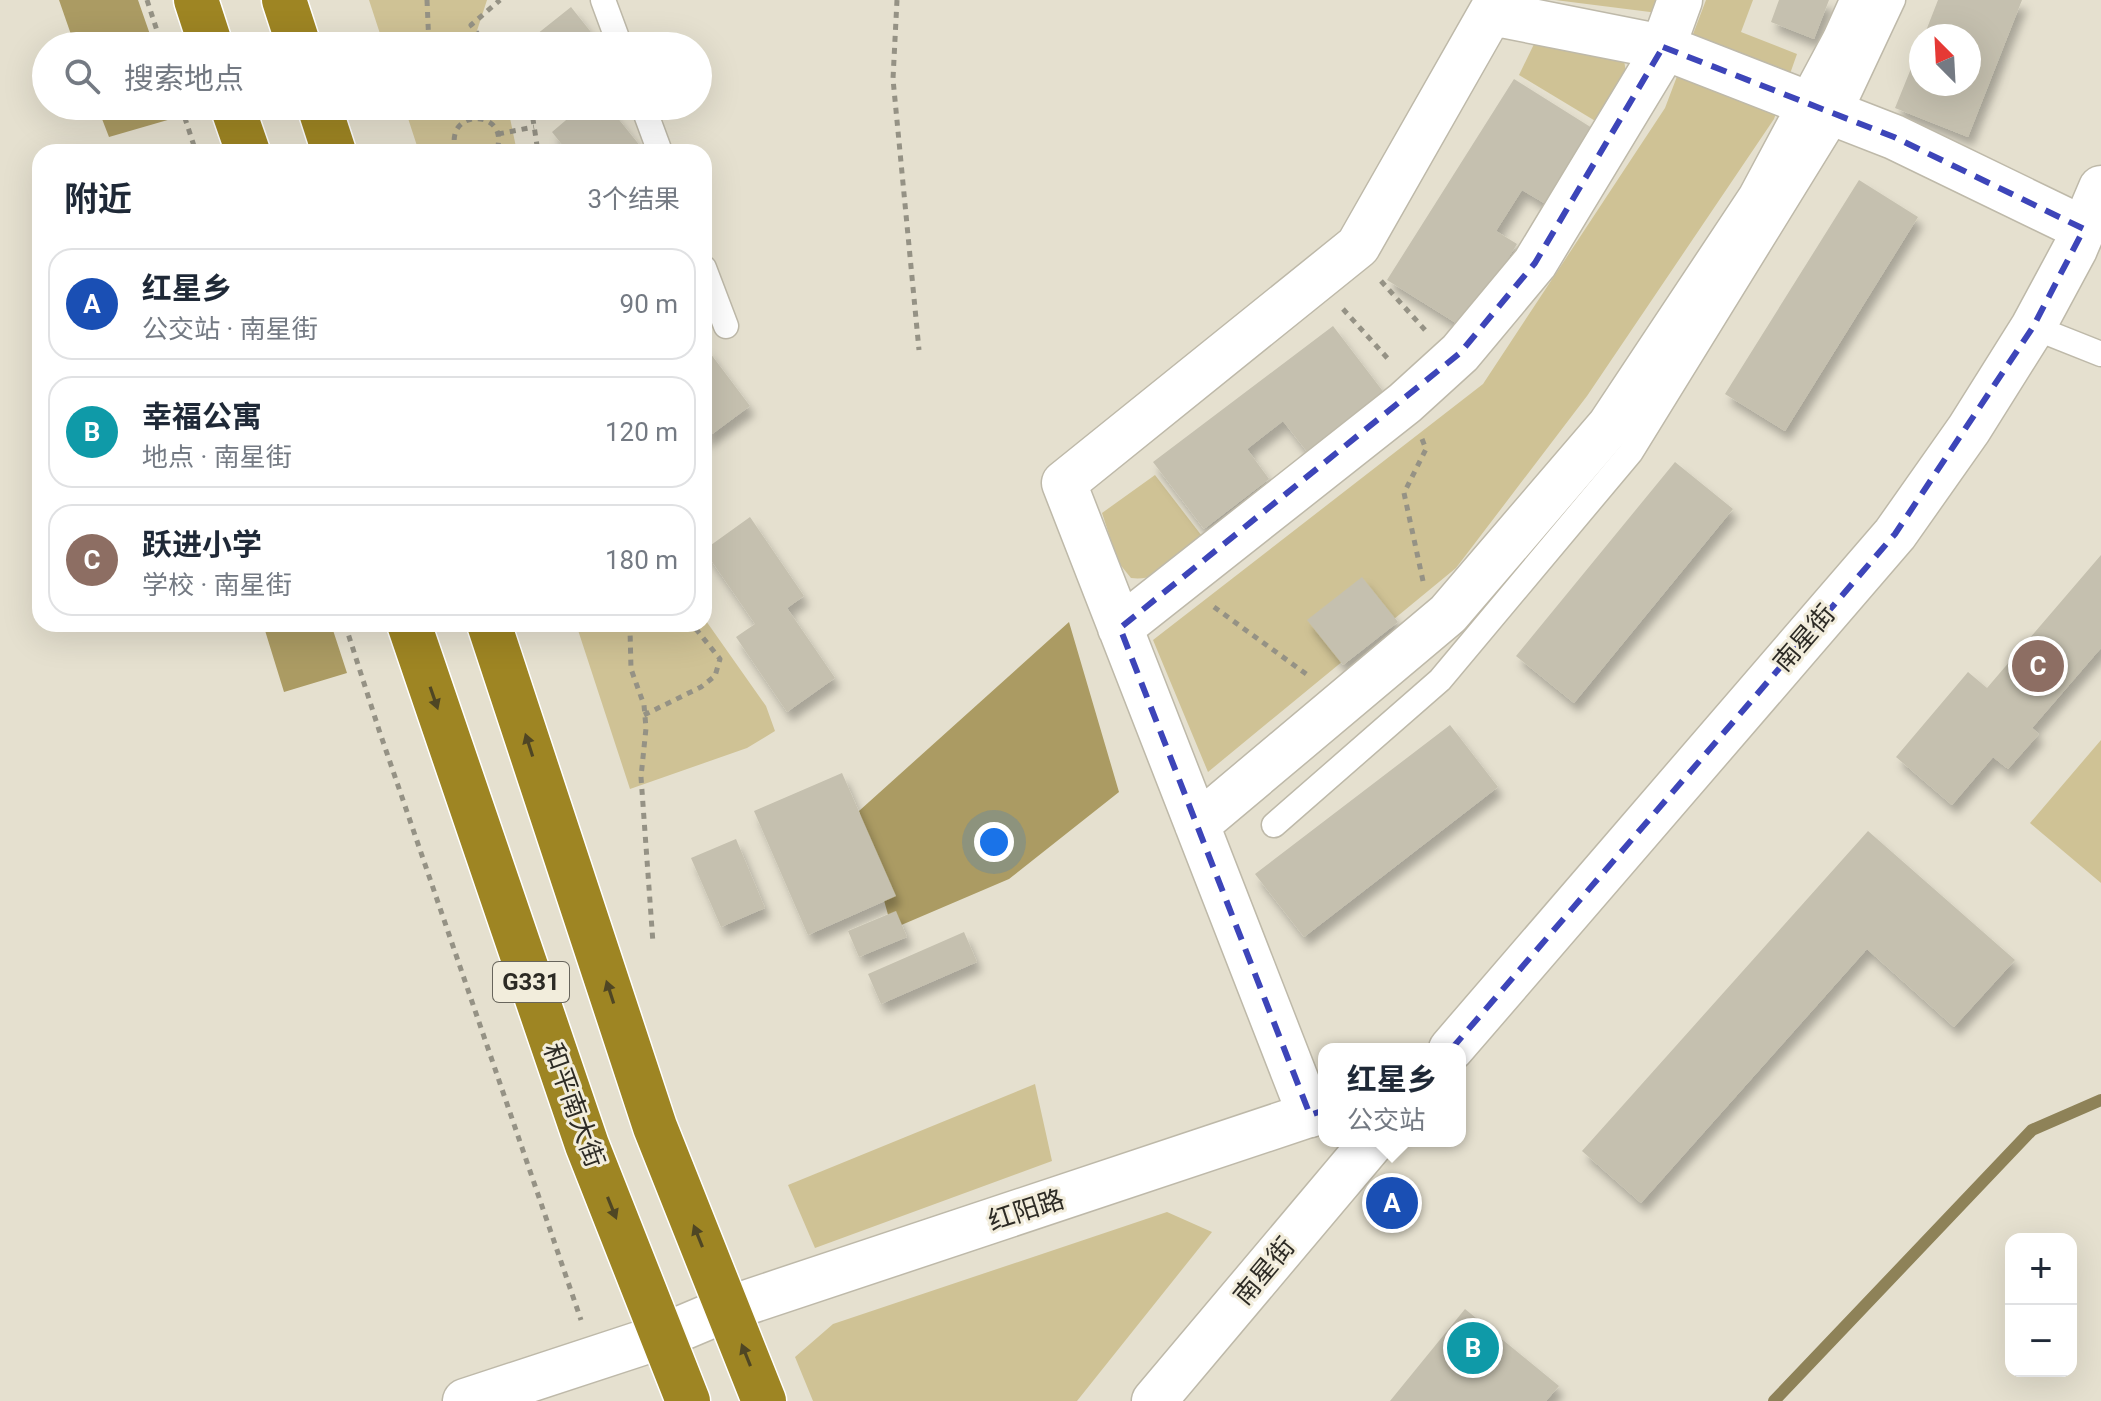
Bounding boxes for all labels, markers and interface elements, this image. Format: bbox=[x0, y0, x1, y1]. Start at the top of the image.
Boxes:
north arrow bbox=[1909, 24, 1981, 96]
search box bbox=[32, 32, 712, 120]
icon: search bbox=[60, 54, 104, 98]
text: 搜索地点 bbox=[124, 61, 244, 96]
text: 附近 bbox=[64, 179, 132, 219]
text: 3个结果 bbox=[587, 184, 680, 214]
text: 红星乡 bbox=[142, 271, 232, 306]
text: A bbox=[83, 289, 101, 319]
text: 90 m bbox=[620, 289, 678, 319]
text: 公交站 · 南星街 bbox=[142, 314, 318, 344]
text: 幸福公寓 bbox=[142, 399, 262, 434]
text: B bbox=[84, 417, 100, 447]
text: 120 m bbox=[605, 417, 678, 447]
text: 地点 · 南星街 bbox=[142, 442, 292, 472]
text: 跃进小学 bbox=[142, 527, 262, 562]
text: C bbox=[83, 545, 101, 575]
text: 180 m bbox=[605, 545, 678, 575]
text: 学校 · 南星街 bbox=[142, 570, 292, 600]
street label: 南星街 bbox=[1767, 599, 1841, 677]
pin: C bbox=[2012, 636, 2064, 696]
one-way arrow bbox=[428, 686, 440, 710]
one-way arrow bbox=[523, 732, 535, 756]
your location bbox=[974, 822, 1014, 862]
road number: G331 bbox=[493, 962, 569, 1002]
one-way arrow bbox=[604, 979, 616, 1003]
street label: 和平南大街 bbox=[538, 1039, 610, 1171]
popup bbox=[1318, 1043, 1466, 1147]
text: 红星乡 bbox=[1347, 1062, 1437, 1097]
text: 公交站 bbox=[1347, 1105, 1425, 1135]
pin: A bbox=[1366, 1173, 1418, 1233]
street label: 红阳路 bbox=[984, 1184, 1068, 1236]
one-way arrow bbox=[605, 1196, 618, 1220]
one-way arrow bbox=[692, 1224, 705, 1248]
street label: 南星街 bbox=[1227, 1231, 1301, 1311]
map controls bbox=[2005, 1233, 2077, 1377]
button: + bbox=[2005, 1233, 2077, 1305]
button: − bbox=[2005, 1305, 2077, 1377]
pin: B bbox=[1447, 1318, 1499, 1378]
one-way arrow bbox=[739, 1343, 752, 1367]

